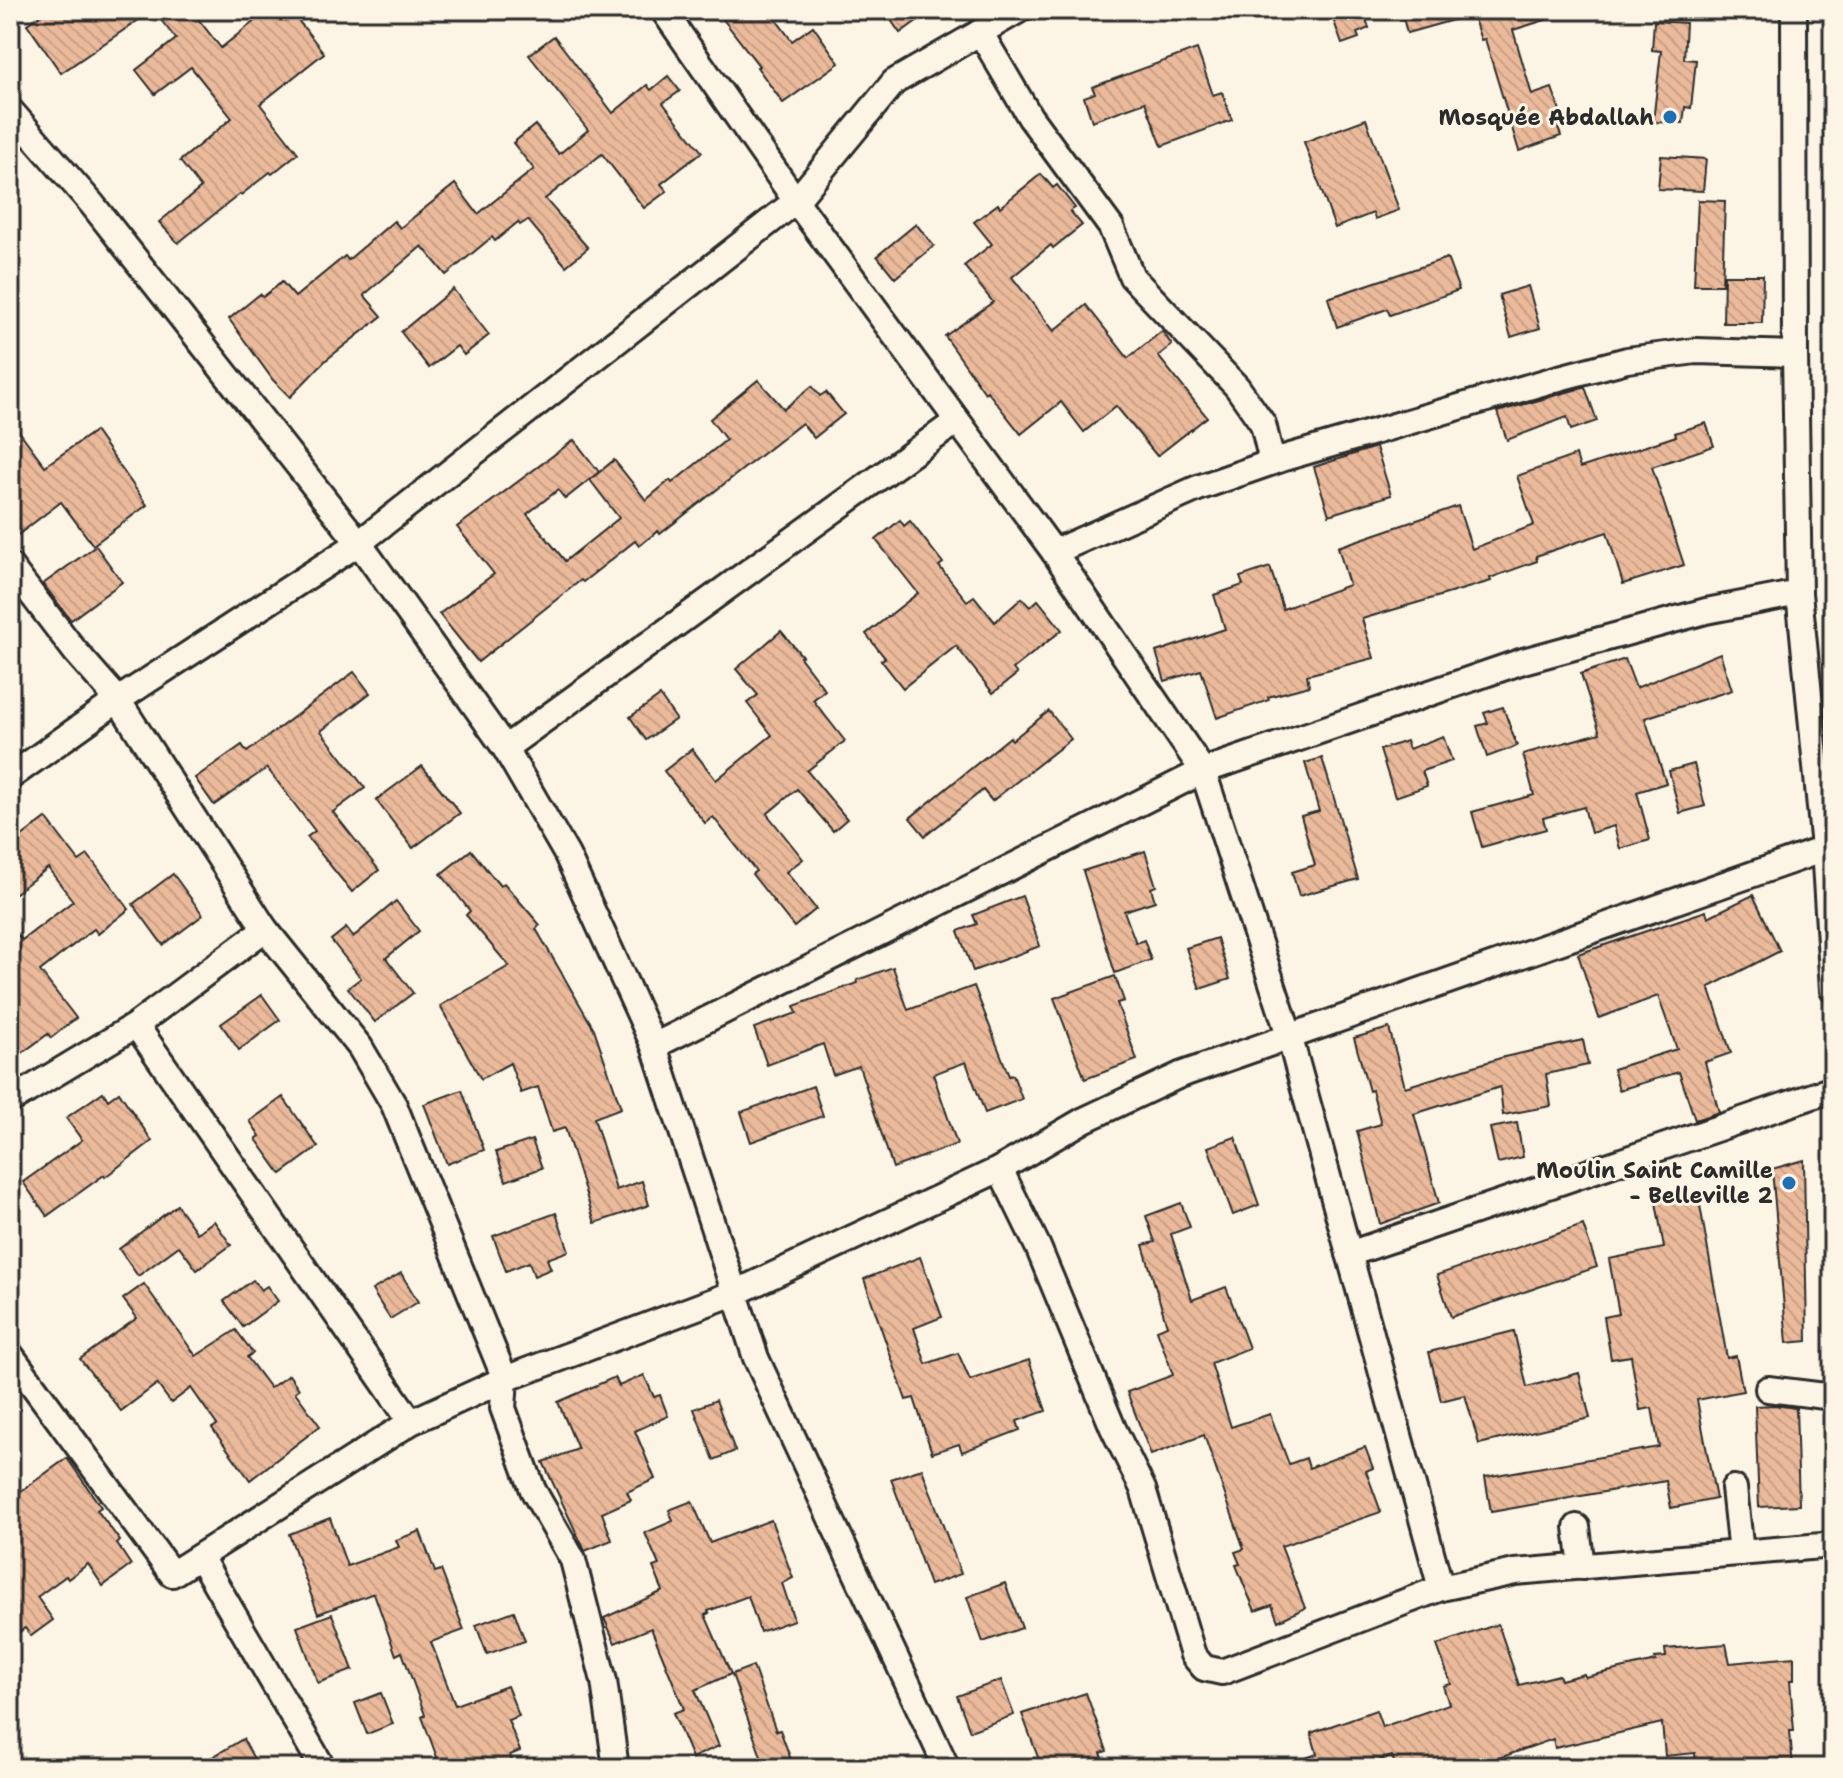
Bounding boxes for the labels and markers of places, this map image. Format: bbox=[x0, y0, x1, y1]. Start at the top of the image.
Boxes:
place label: Mosquée Abdallah bbox=[1438, 103, 1654, 132]
marker: Mosquée Abdallah bbox=[1661, 108, 1679, 126]
place label: Moulin Saint Camille - Belleville 2 bbox=[1536, 1156, 1773, 1210]
marker: Moulin Saint Camille - Belleville 2 bbox=[1780, 1174, 1798, 1192]

